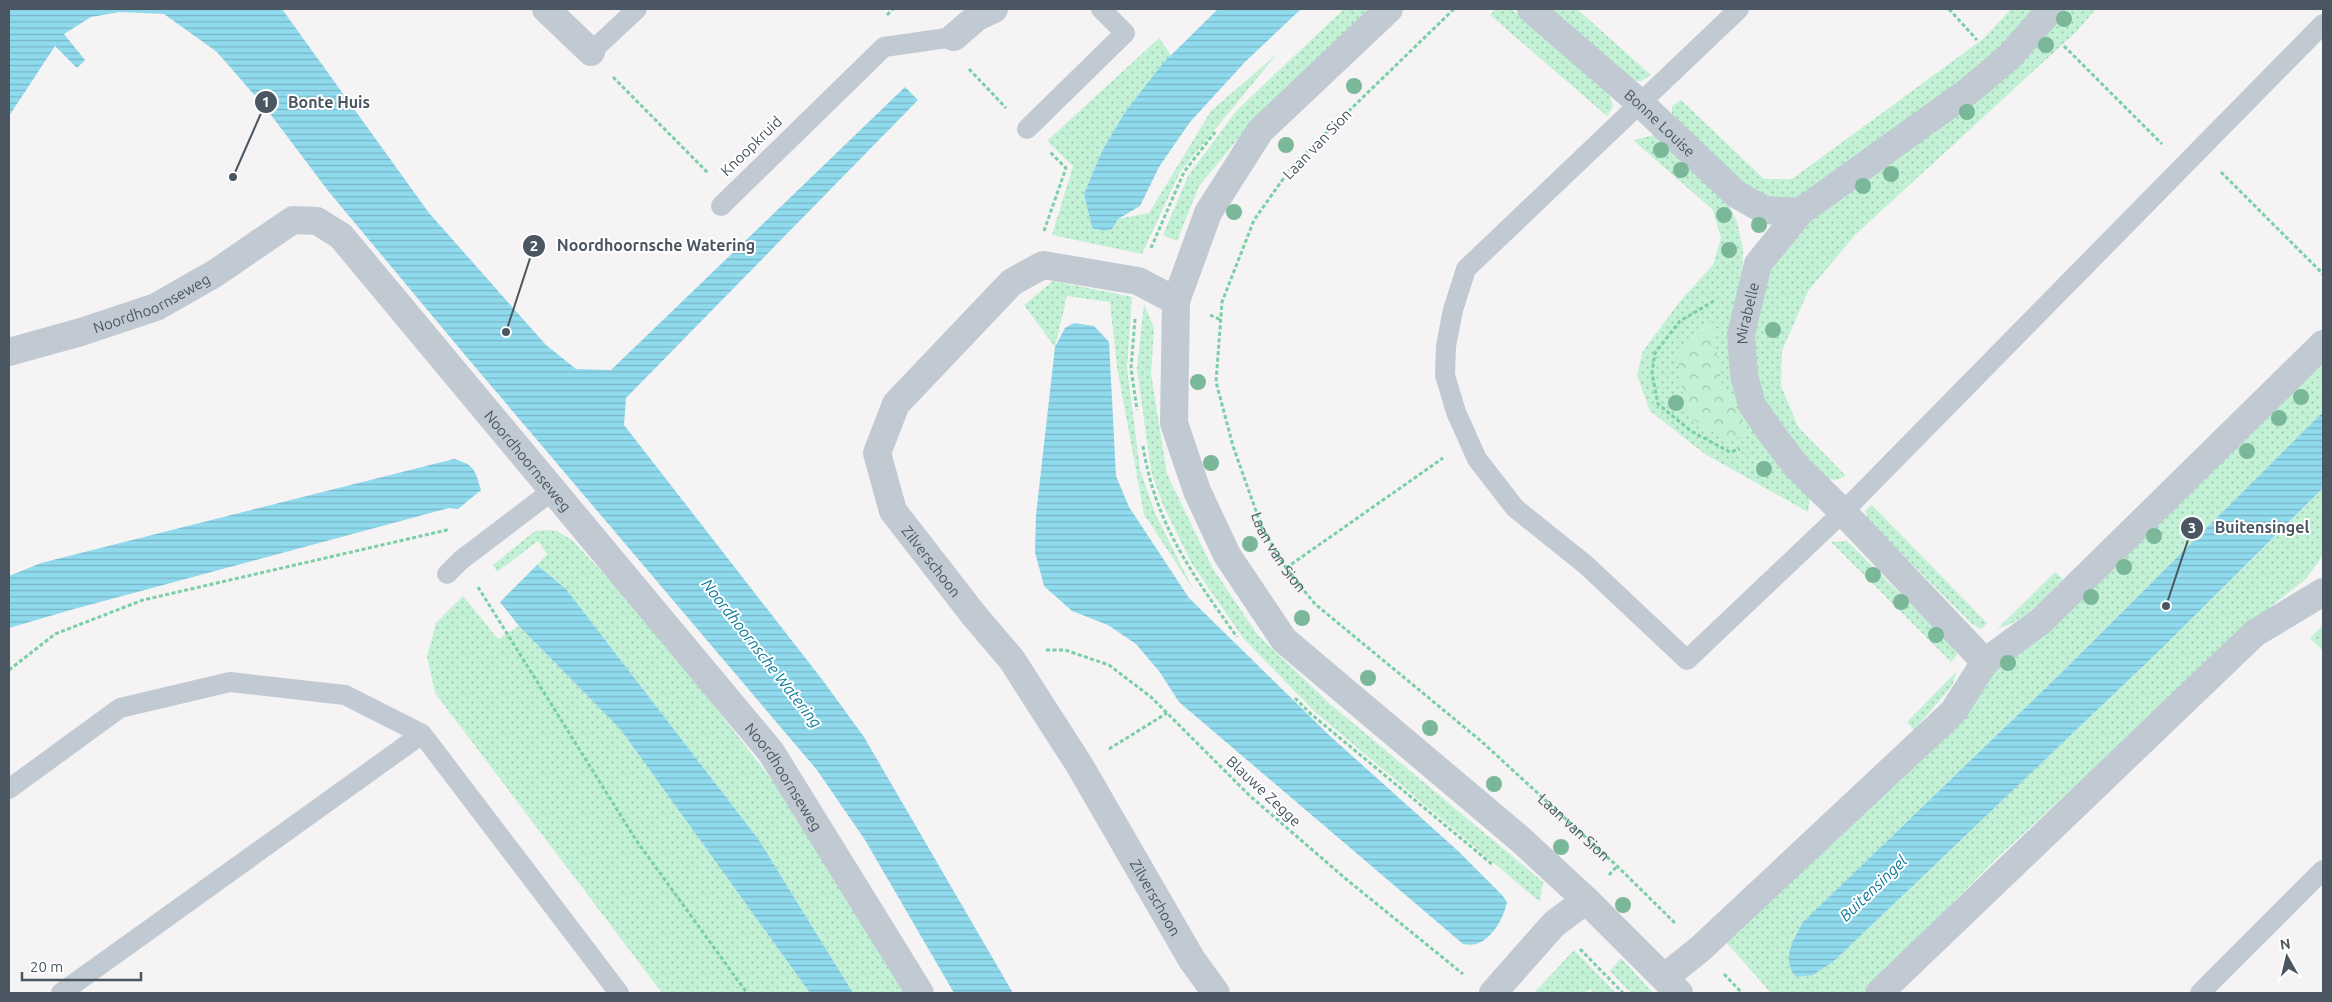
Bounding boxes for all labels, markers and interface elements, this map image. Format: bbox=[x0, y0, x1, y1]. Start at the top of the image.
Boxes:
street label: Bonne Louise bbox=[1621, 85, 1699, 160]
callout: Bonte Huis bbox=[253, 87, 380, 118]
text: 1 bbox=[262, 93, 270, 110]
text: Bonte Huis bbox=[288, 93, 370, 111]
street label: Laan van Sion bbox=[1279, 105, 1355, 183]
street label: Knoopkruid bbox=[717, 113, 785, 179]
callout: Noordhoornsche Watering bbox=[522, 230, 765, 261]
text: Noordhoornsche Watering bbox=[557, 236, 755, 254]
text: 2 bbox=[530, 237, 538, 254]
street label: Noordhoornseweg bbox=[91, 270, 213, 336]
street label: Mirabelle bbox=[1732, 281, 1762, 345]
street label: Noordhoornseweg bbox=[481, 407, 575, 515]
street label: Laan van Sion bbox=[1248, 510, 1310, 595]
callout: Buitensingel bbox=[2180, 512, 2319, 543]
text: Buitensingel bbox=[2215, 518, 2309, 536]
text: 3 bbox=[2188, 519, 2196, 536]
street label: Zilverschoon bbox=[899, 522, 965, 600]
water label: Noordhoornsche Watering bbox=[698, 575, 826, 731]
street label: Noordhoornseweg bbox=[742, 719, 826, 834]
street label: Blauwe Zegge bbox=[1223, 752, 1305, 830]
street label: Laan van Sion bbox=[1535, 790, 1614, 864]
water label: Buitensingel bbox=[1836, 851, 1911, 925]
street label: Zilverschoon bbox=[1127, 856, 1185, 939]
north arrow bbox=[2262, 932, 2312, 982]
text: N bbox=[2279, 935, 2291, 953]
scale bar bbox=[22, 950, 141, 982]
text: 20 m bbox=[30, 958, 63, 975]

